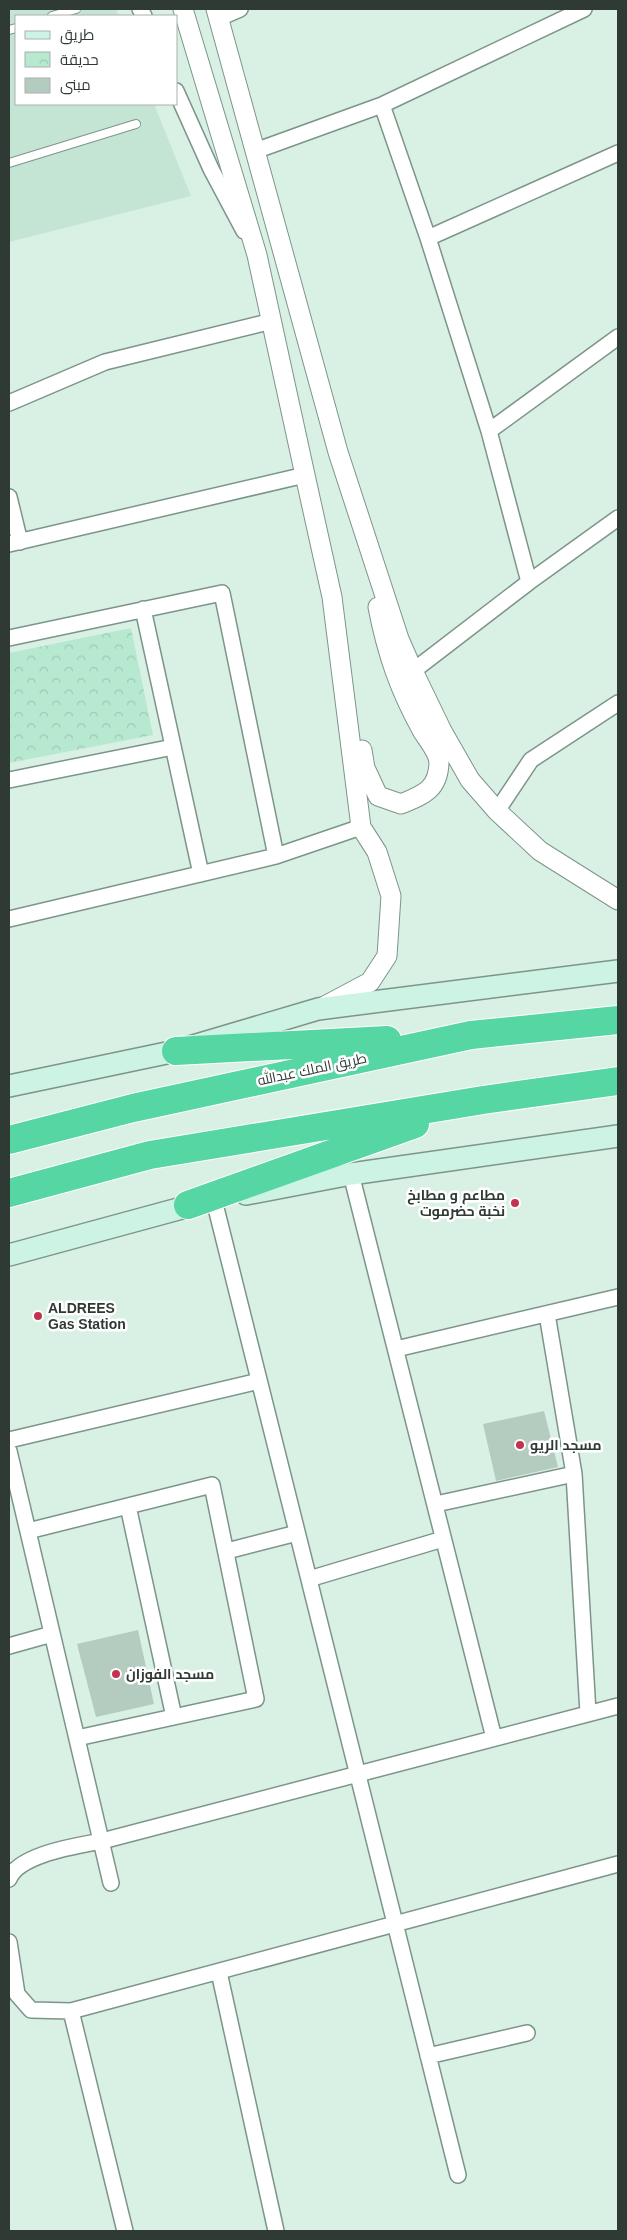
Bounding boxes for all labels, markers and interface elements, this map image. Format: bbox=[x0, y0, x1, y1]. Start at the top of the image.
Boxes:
legend bbox=[15, 15, 178, 105]
text: طريق bbox=[60, 26, 94, 45]
text: حديقة bbox=[60, 51, 99, 68]
text: مبنى bbox=[60, 76, 91, 95]
street label: طريق الملك عبدالله bbox=[256, 1049, 368, 1089]
place label: مطاعم و مطابخ نخبة حضرموت bbox=[407, 1187, 505, 1220]
marker: مطاعم و مطابخ نخبة حضرموت bbox=[509, 1197, 521, 1209]
place label: ALDREES Gas Station bbox=[48, 1300, 126, 1332]
marker: ALDREES Gas Station bbox=[32, 1310, 44, 1322]
place label: مسجد الريو bbox=[530, 1437, 601, 1454]
marker: مسجد الريو bbox=[514, 1439, 526, 1451]
place label: مسجد الفوزان bbox=[126, 1666, 214, 1683]
marker: مسجد الفوزان bbox=[110, 1668, 122, 1680]

